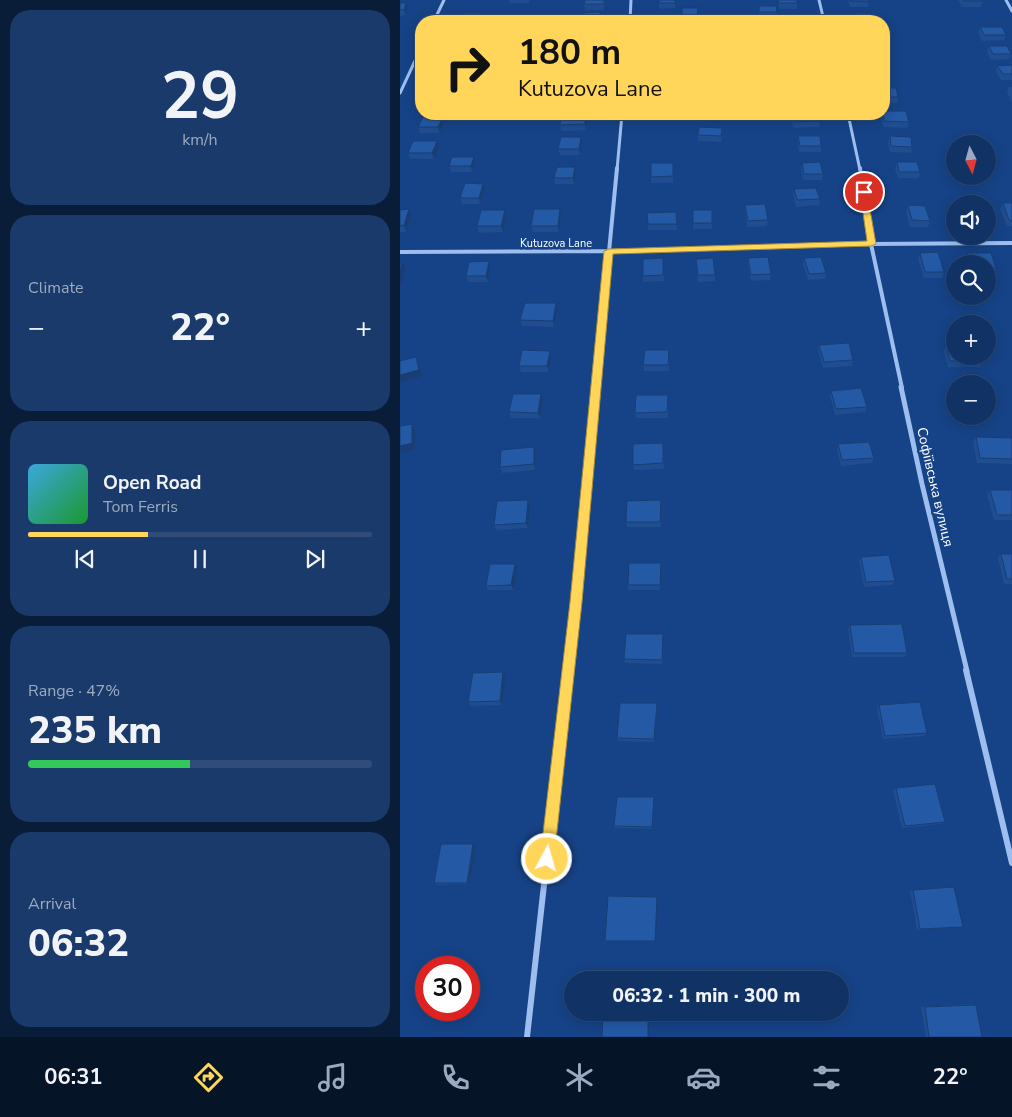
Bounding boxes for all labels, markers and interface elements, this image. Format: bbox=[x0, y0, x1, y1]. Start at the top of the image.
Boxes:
text: 180 m bbox=[518, 29, 621, 76]
icon: right bbox=[435, 35, 500, 100]
text: 29 bbox=[161, 52, 239, 141]
text: Kutuzova Lane bbox=[518, 74, 662, 104]
text: km/h bbox=[182, 129, 218, 151]
north arrow bbox=[946, 135, 996, 185]
map controls bbox=[946, 135, 996, 425]
pin bbox=[843, 171, 885, 213]
icon: arrive bbox=[850, 178, 878, 206]
button: sound bbox=[946, 195, 996, 245]
street label: Kutuzova Lane bbox=[520, 236, 592, 251]
button: search bbox=[946, 255, 996, 305]
text: Climate bbox=[28, 277, 83, 299]
text: 22° bbox=[170, 302, 230, 353]
text: − bbox=[28, 309, 45, 347]
text: + bbox=[355, 309, 372, 347]
button: + bbox=[946, 315, 996, 365]
button: − bbox=[946, 375, 996, 425]
street label: Софіївська вулиця bbox=[912, 425, 958, 549]
text: Open Road bbox=[103, 470, 201, 496]
text: Tom Ferris bbox=[103, 496, 178, 518]
icon: previous bbox=[71, 545, 99, 573]
icon: pause bbox=[186, 545, 214, 573]
icon: next bbox=[301, 545, 329, 573]
text: Range · 47% bbox=[28, 680, 120, 702]
text: 235 km bbox=[28, 705, 162, 756]
position arrow bbox=[520, 832, 572, 884]
text: Arrival bbox=[28, 893, 76, 915]
text: 06:32 bbox=[28, 918, 129, 969]
speed limit sign: 30 bbox=[415, 956, 480, 1021]
text: 06:32 · 1 min · 300 m bbox=[613, 983, 800, 1009]
icon: directions bbox=[191, 1060, 226, 1095]
icon: music bbox=[315, 1060, 350, 1095]
icon: phone bbox=[438, 1060, 473, 1095]
icon: climate bbox=[562, 1060, 597, 1095]
icon: car bbox=[686, 1060, 721, 1095]
icon: filters bbox=[809, 1060, 844, 1095]
text: 06:31 bbox=[44, 1062, 103, 1092]
text: 22° bbox=[933, 1062, 968, 1092]

